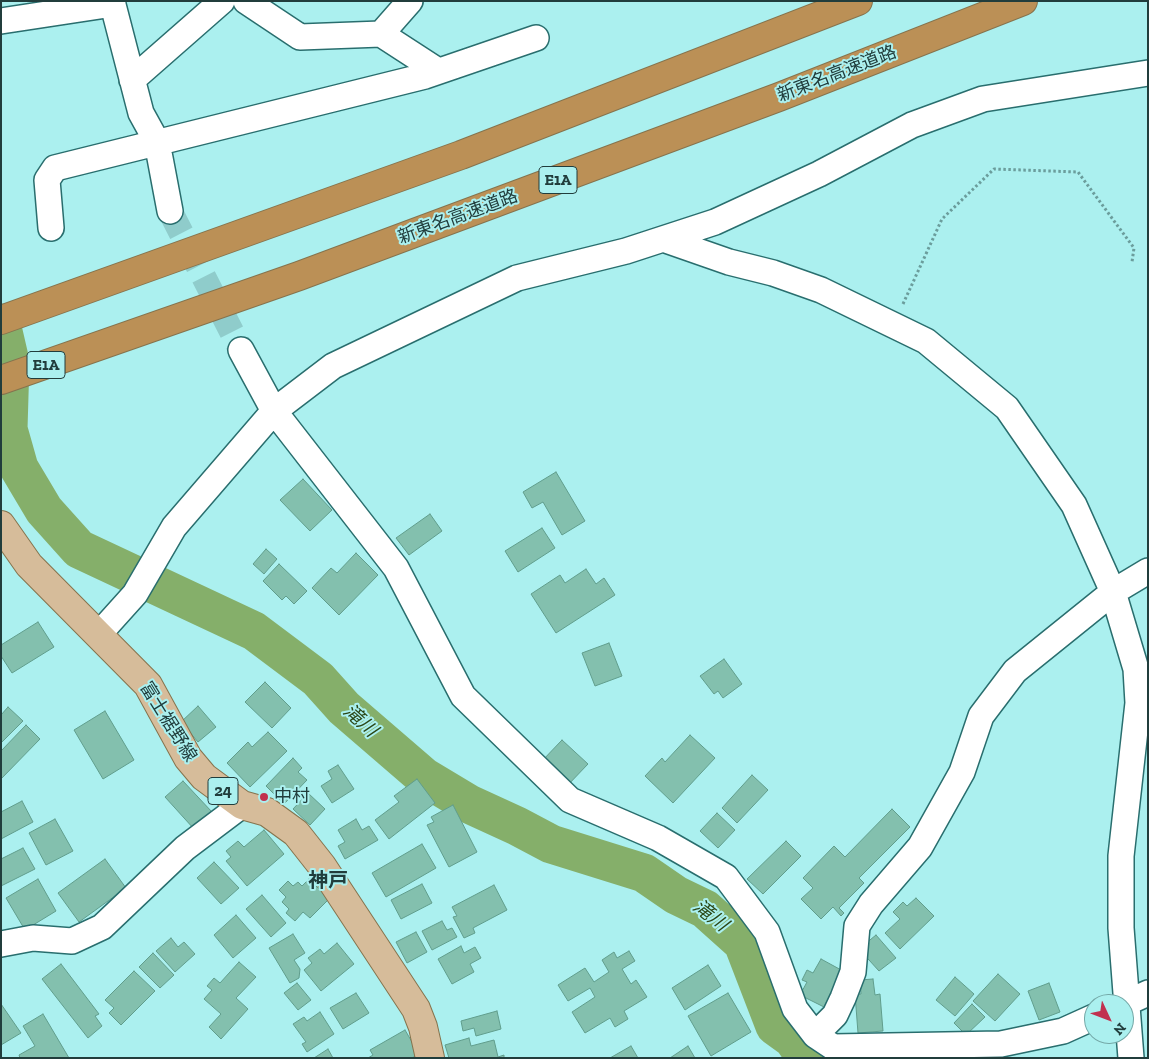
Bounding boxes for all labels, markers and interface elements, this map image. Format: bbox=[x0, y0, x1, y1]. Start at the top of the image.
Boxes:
street label: 新東名高速道路 bbox=[774, 41, 900, 107]
road number: E1A bbox=[539, 166, 577, 194]
street label: 新東名高速道路 bbox=[395, 185, 521, 249]
road number: E1A bbox=[27, 352, 65, 378]
street label: 富士裾野線 bbox=[135, 678, 201, 766]
water label: 滝川 bbox=[338, 700, 382, 742]
road number: 24 bbox=[208, 778, 238, 804]
place label: 中村 bbox=[274, 786, 310, 808]
marker: 中村 bbox=[258, 791, 270, 803]
district label: 神戸 bbox=[308, 869, 348, 893]
water label: 滝川 bbox=[688, 895, 732, 937]
north arrow bbox=[1084, 994, 1134, 1044]
text: N bbox=[1110, 1019, 1129, 1039]

